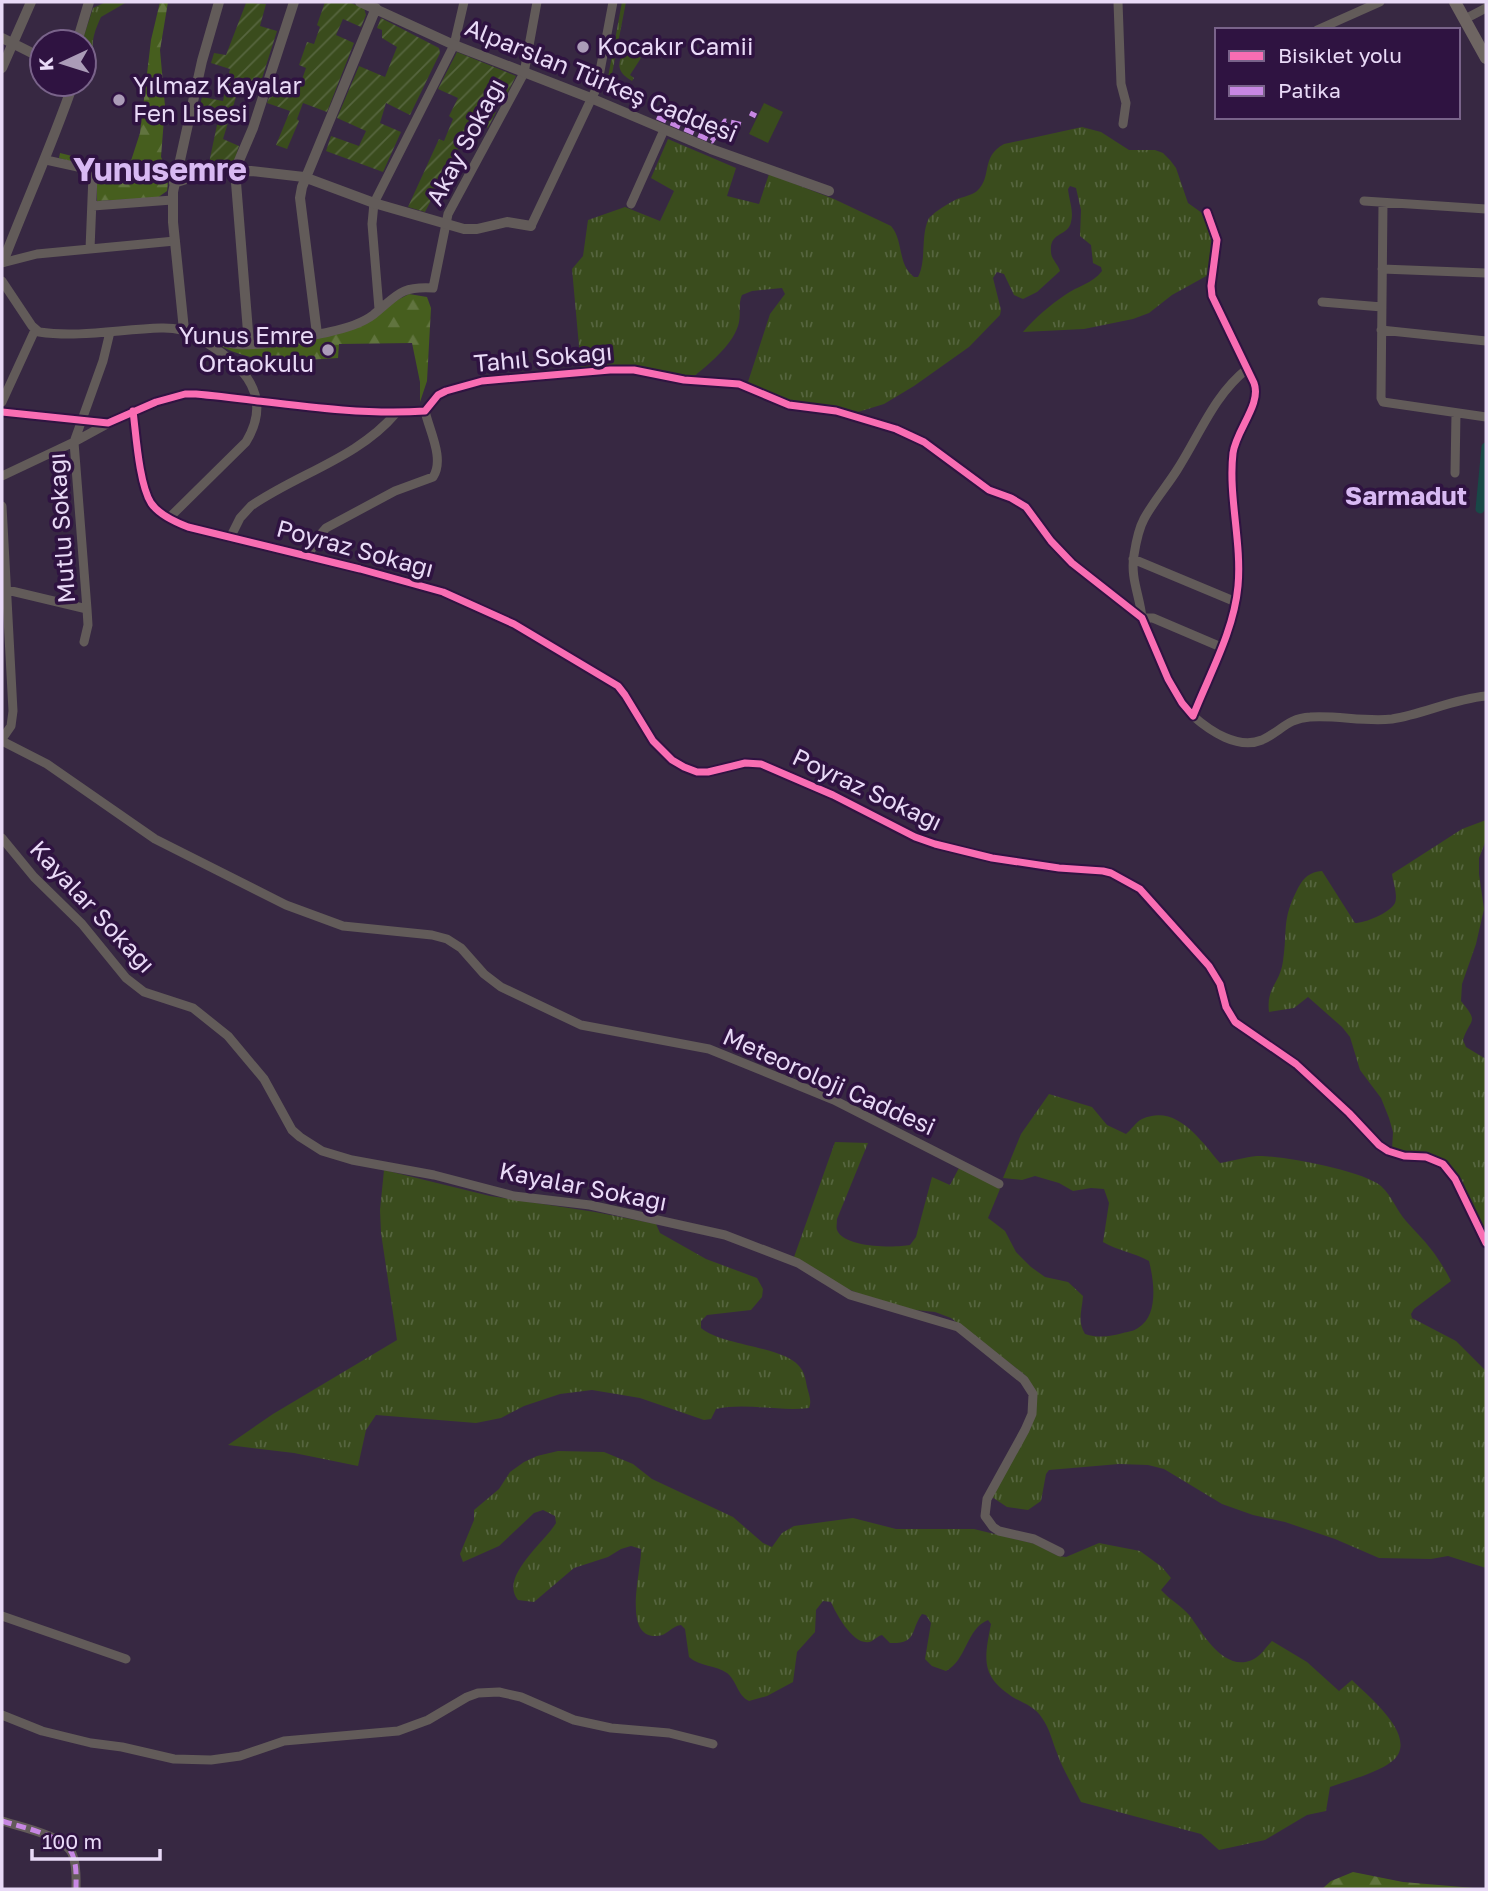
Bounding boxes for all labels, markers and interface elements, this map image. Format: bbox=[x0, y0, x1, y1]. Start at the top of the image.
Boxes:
street label: Alparslan Türkeş Caddesi bbox=[461, 12, 742, 148]
north arrow bbox=[28, 28, 98, 98]
legend bbox=[1215, 28, 1460, 119]
place label: Kocakır Camii bbox=[597, 31, 753, 60]
marker: Kocakır Camii bbox=[575, 39, 591, 55]
text: Bisiklet yolu bbox=[1278, 42, 1402, 68]
text: K bbox=[34, 56, 57, 72]
place label: Yılmaz Kayalar Fen Lisesi bbox=[133, 70, 302, 127]
street label: Akay Sokağı bbox=[419, 73, 510, 210]
text: Patika bbox=[1278, 77, 1341, 103]
marker: Yılmaz Kayalar Fen Lisesi bbox=[111, 92, 127, 108]
district label: Yunusemre bbox=[73, 150, 247, 188]
place label: Yunus Emre Ortaokulu bbox=[179, 320, 314, 377]
street label: Tahıl Sokağı bbox=[472, 336, 613, 377]
marker: Yunus Emre Ortaokulu bbox=[320, 342, 336, 358]
street label: Mutlu Sokağı bbox=[41, 452, 80, 604]
district label: Sarmadut bbox=[1345, 480, 1467, 511]
street label: Poyraz Sokağı bbox=[274, 513, 437, 582]
street label: Poyraz Sokağı bbox=[788, 741, 947, 836]
street label: Kayalar Sokağı bbox=[24, 834, 162, 978]
street label: Meteoroloji Caddesi bbox=[719, 1021, 940, 1140]
street label: Kayalar Sokağı bbox=[497, 1155, 670, 1216]
scale bar bbox=[32, 1818, 159, 1862]
text: 100 m bbox=[42, 1828, 102, 1854]

